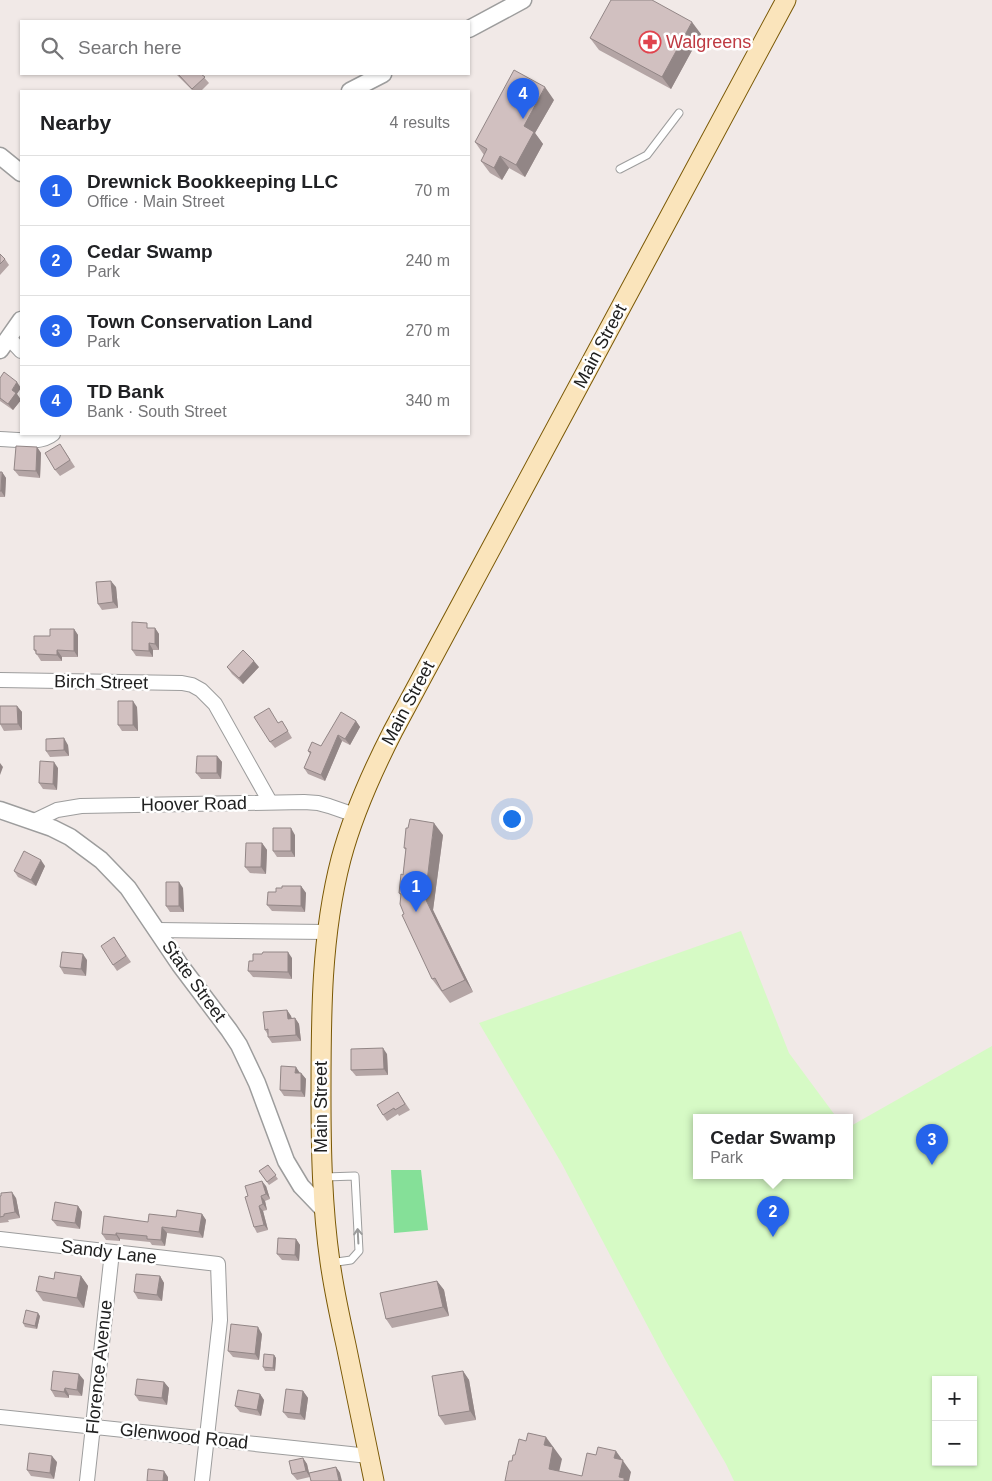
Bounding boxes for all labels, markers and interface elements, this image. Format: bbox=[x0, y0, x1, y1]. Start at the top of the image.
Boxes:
search box bbox=[20, 20, 470, 75]
pharmacy icon: Walgreens bbox=[638, 30, 662, 54]
place label: Walgreens bbox=[666, 32, 751, 52]
icon: search bbox=[38, 34, 66, 62]
text: Search here bbox=[78, 37, 182, 58]
pin: 4 bbox=[507, 78, 539, 119]
text: Nearby bbox=[40, 111, 111, 134]
text: 4 results bbox=[390, 114, 450, 131]
text: Drewnick Bookkeeping LLC bbox=[87, 171, 338, 192]
text: 1 bbox=[52, 182, 60, 199]
text: 70 m bbox=[414, 182, 450, 199]
text: Office · Main Street bbox=[87, 193, 225, 210]
text: Cedar Swamp bbox=[87, 241, 213, 262]
text: 2 bbox=[52, 252, 60, 269]
text: 240 m bbox=[406, 252, 450, 269]
text: Park bbox=[87, 263, 120, 280]
street label: Main Street bbox=[570, 301, 630, 391]
text: Town Conservation Land bbox=[87, 311, 313, 332]
text: 3 bbox=[52, 322, 60, 339]
text: 270 m bbox=[406, 322, 450, 339]
text: Park bbox=[87, 333, 120, 350]
text: TD Bank bbox=[87, 381, 164, 402]
text: 4 bbox=[52, 392, 60, 409]
text: 340 m bbox=[406, 392, 450, 409]
text: Bank · South Street bbox=[87, 403, 227, 420]
street label: Main Street bbox=[378, 658, 438, 748]
street label: Birch Street bbox=[54, 671, 148, 693]
street label: Hoover Road bbox=[141, 793, 247, 815]
your location bbox=[499, 806, 525, 832]
pin: 1 bbox=[400, 871, 432, 912]
street label: State Street bbox=[158, 937, 230, 1025]
street label: Main Street bbox=[311, 1061, 331, 1153]
popup bbox=[693, 1114, 853, 1179]
pin: 3 bbox=[916, 1124, 948, 1165]
text: Cedar Swamp bbox=[710, 1127, 836, 1148]
text: Park bbox=[710, 1149, 743, 1166]
pin: 2 bbox=[757, 1196, 789, 1237]
one-way arrow bbox=[354, 1228, 363, 1244]
street label: Sandy Lane bbox=[60, 1236, 158, 1268]
street label: Florence Avenue bbox=[82, 1299, 116, 1435]
map controls bbox=[932, 1376, 977, 1466]
button: + bbox=[932, 1376, 977, 1421]
street label: Glenwood Road bbox=[119, 1419, 249, 1453]
button: − bbox=[932, 1421, 977, 1466]

